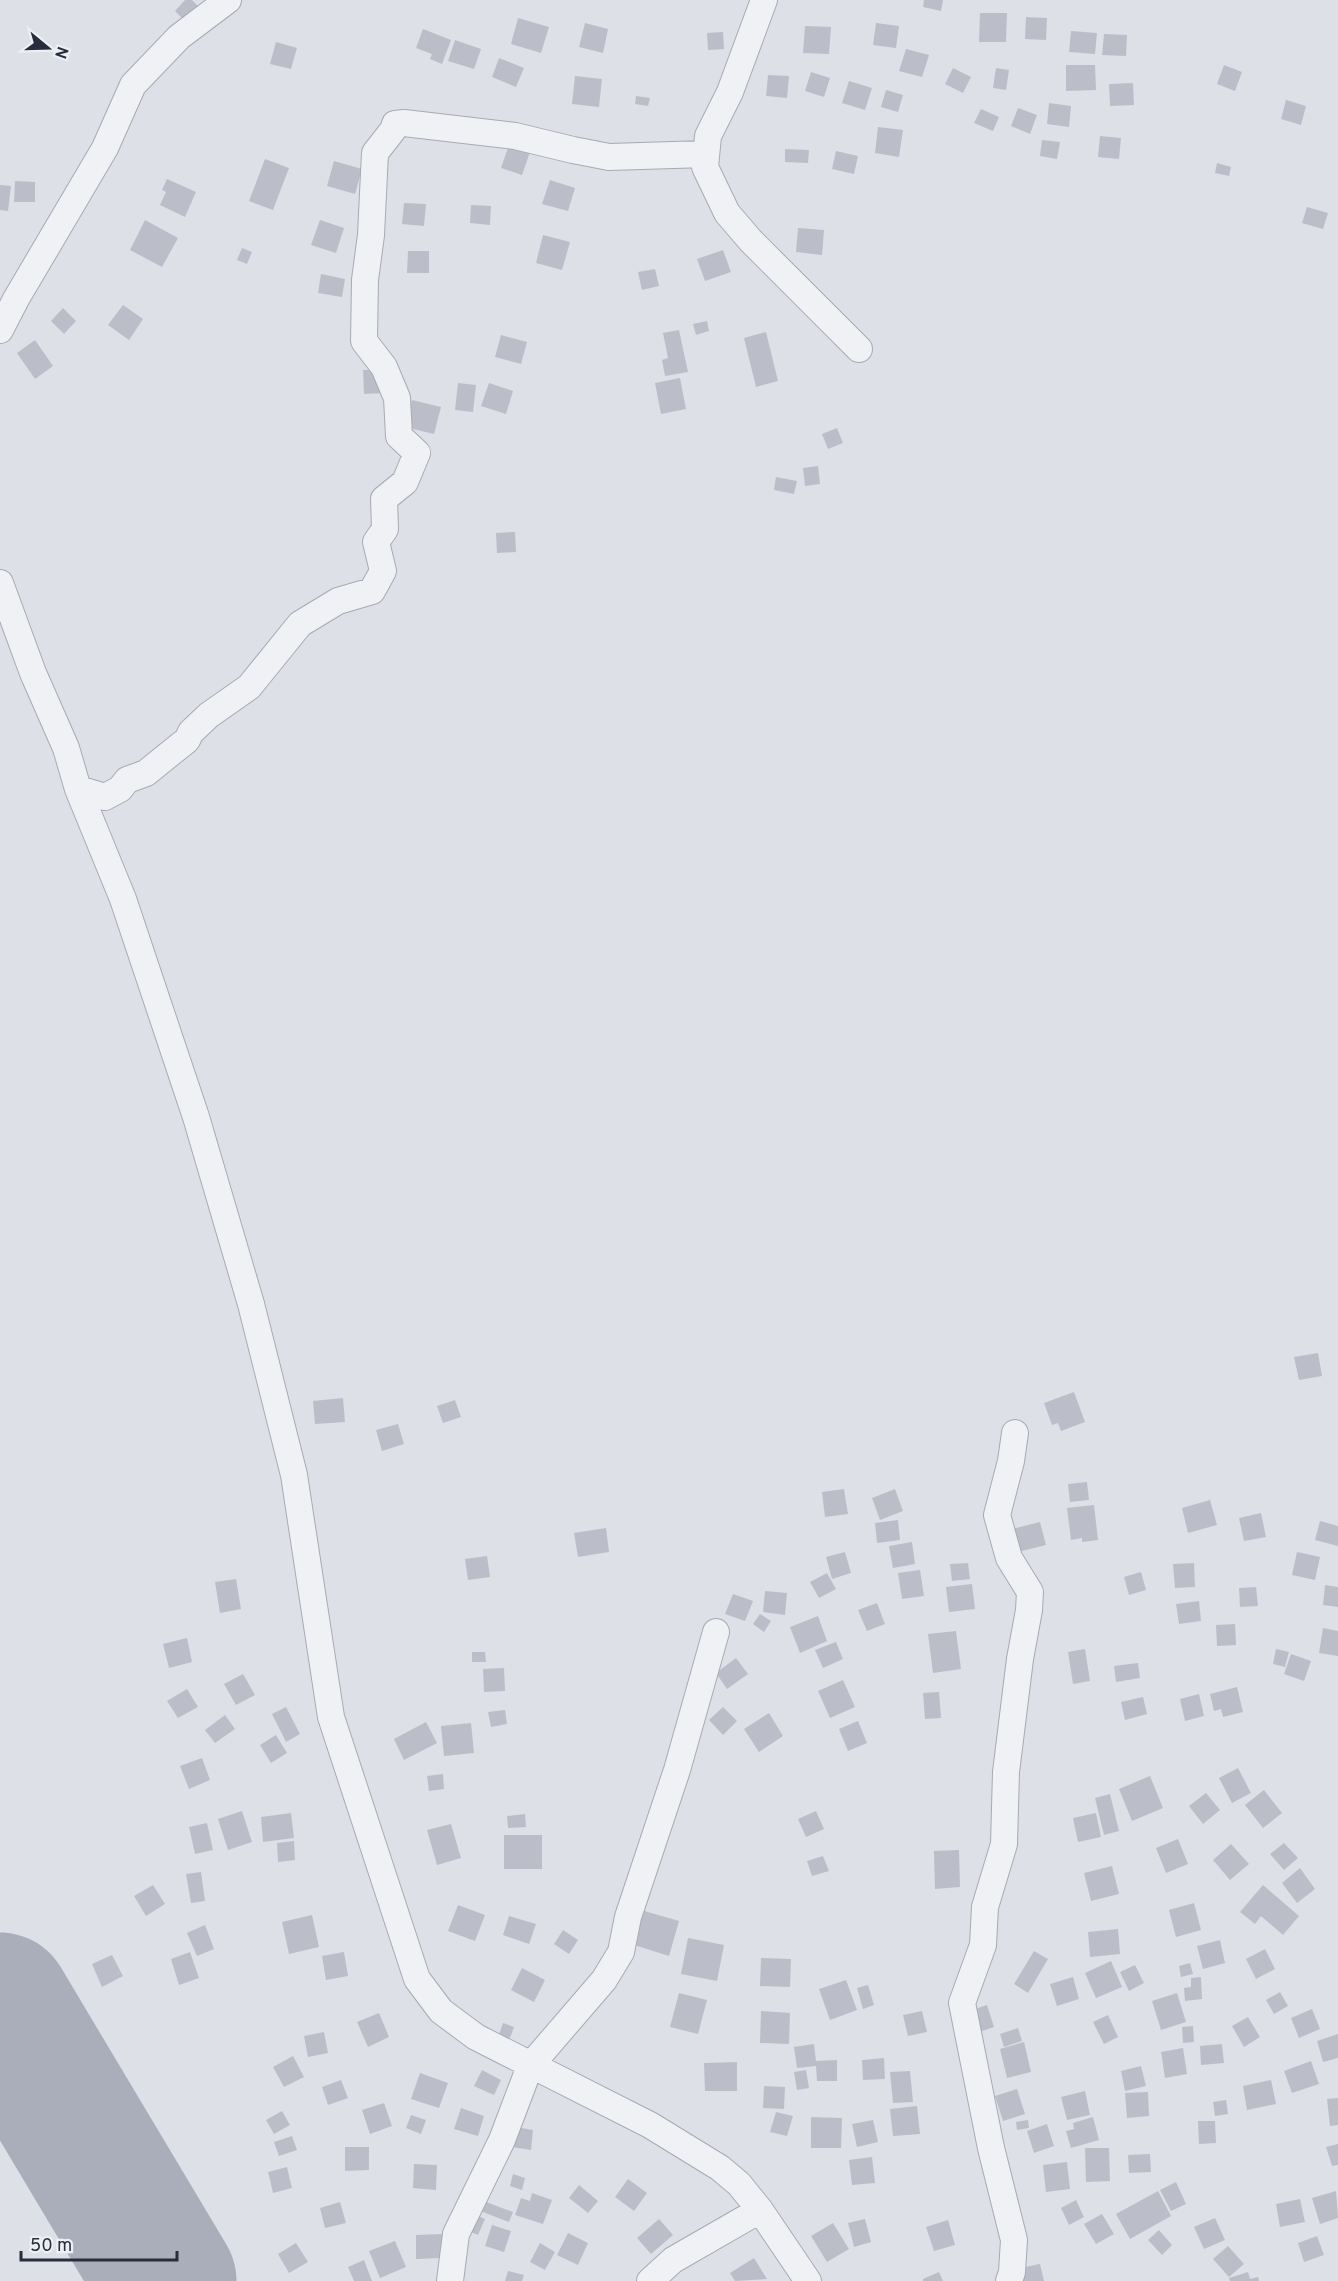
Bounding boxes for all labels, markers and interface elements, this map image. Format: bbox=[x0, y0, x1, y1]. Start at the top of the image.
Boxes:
north arrow bbox=[18, 18, 78, 78]
text: N bbox=[49, 44, 72, 61]
scale bar bbox=[21, 2224, 177, 2262]
text: 50 m bbox=[30, 2235, 72, 2258]

